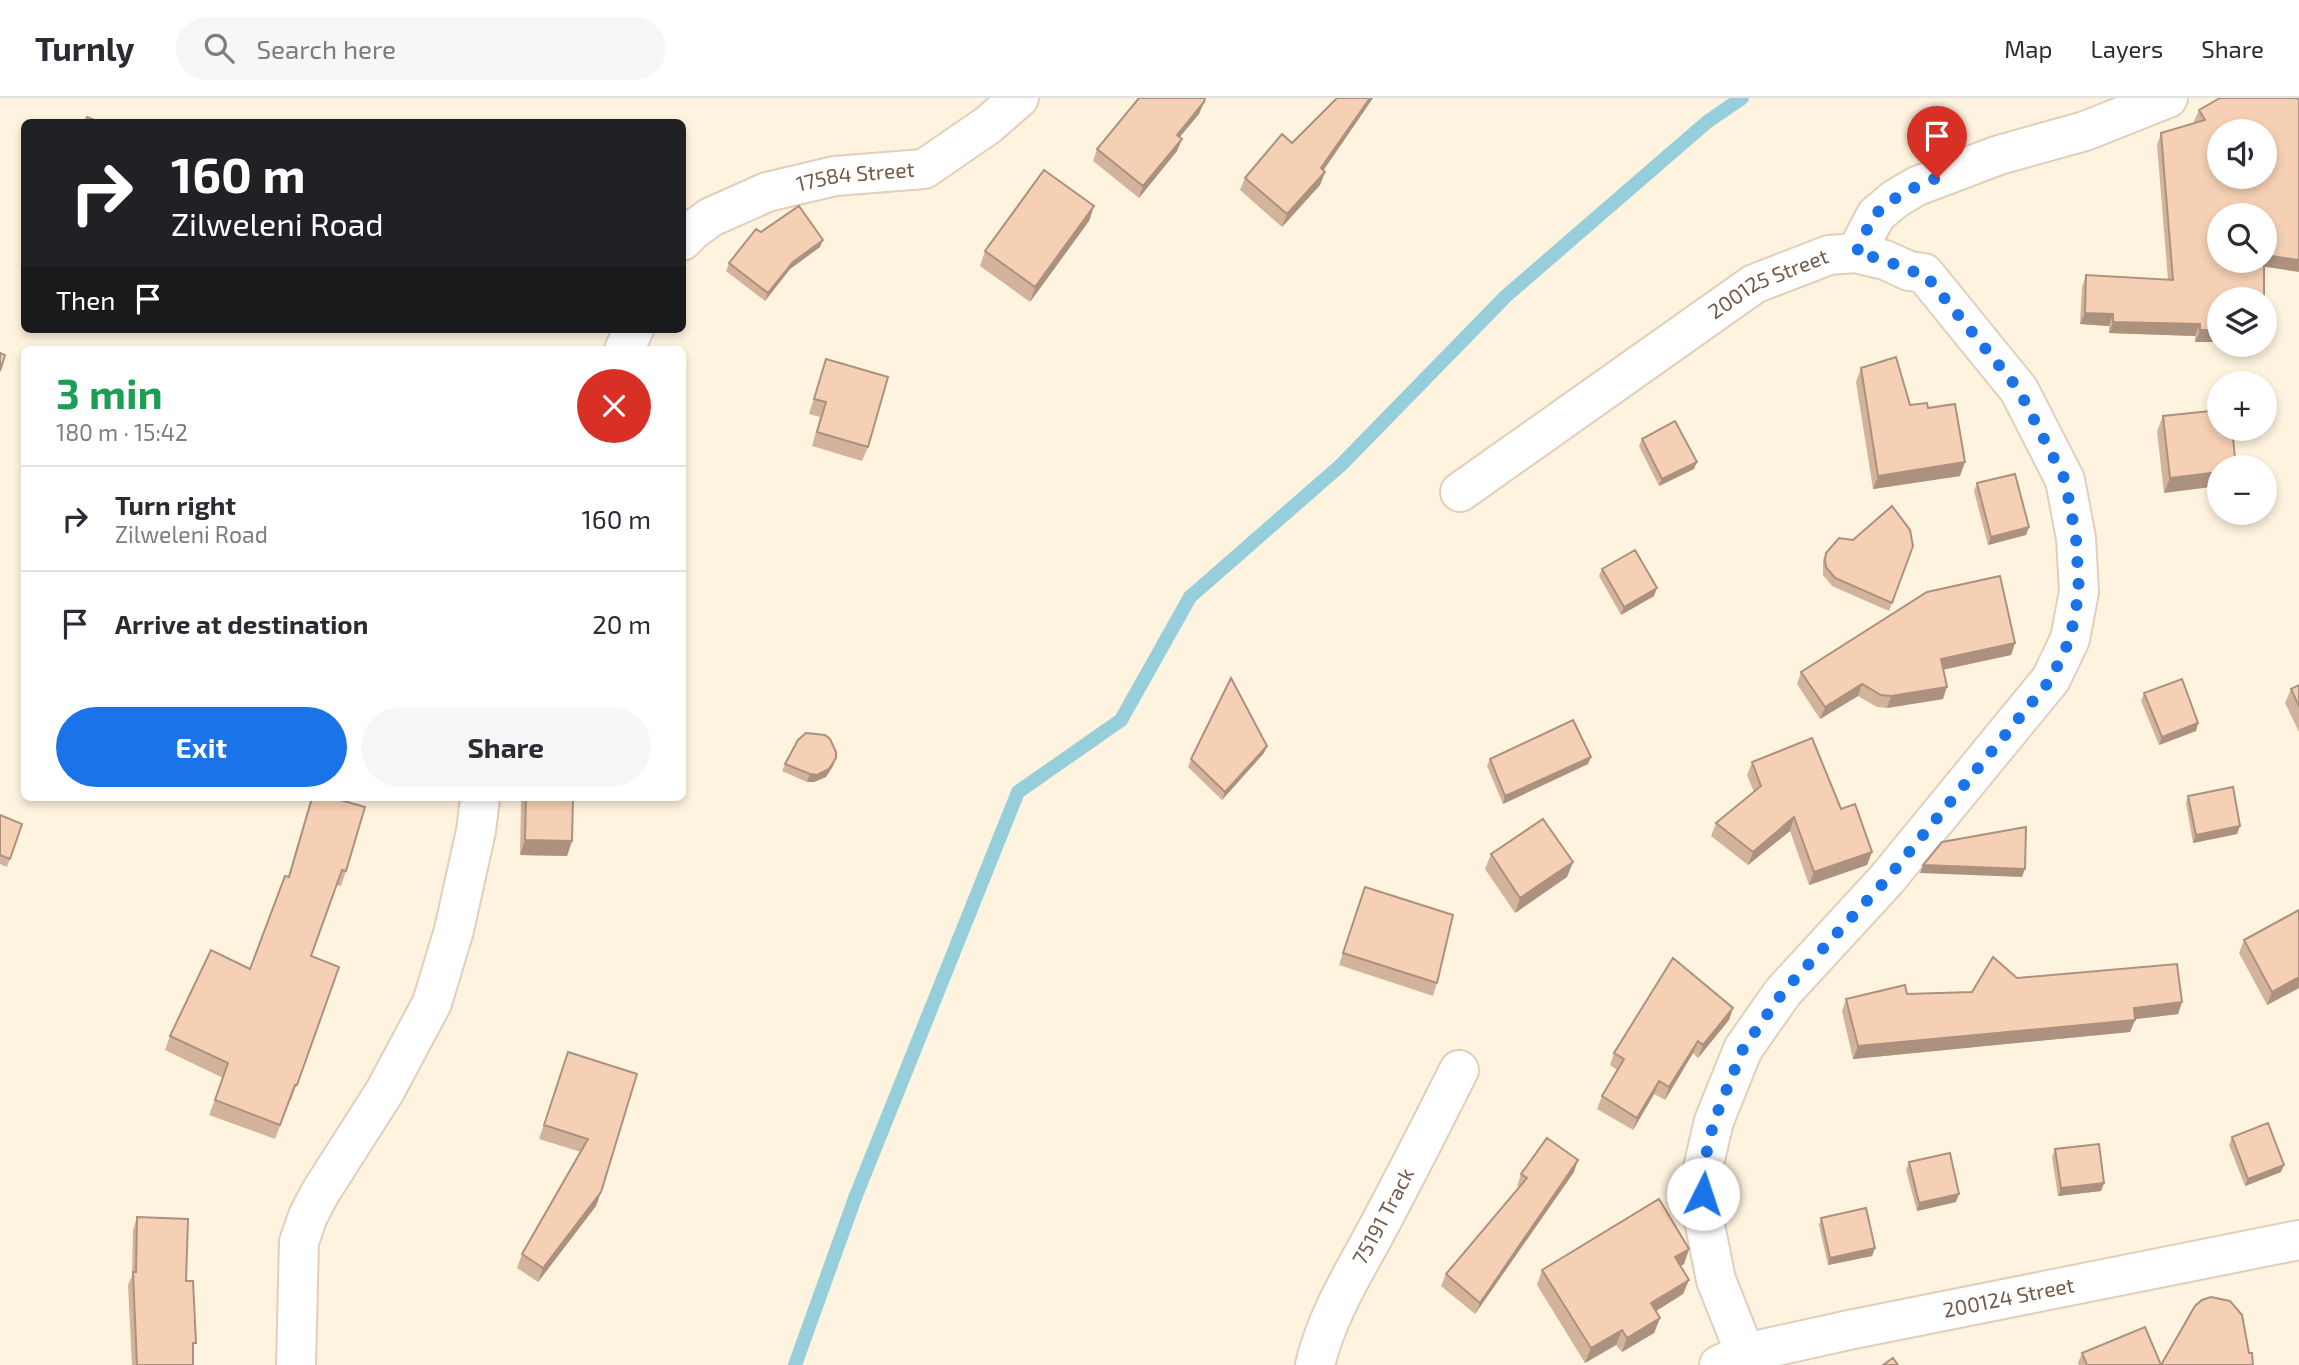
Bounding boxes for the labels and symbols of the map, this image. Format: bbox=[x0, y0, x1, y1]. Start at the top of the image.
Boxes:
pin bbox=[1907, 106, 1967, 178]
street label: 17584 Street bbox=[793, 156, 915, 196]
street label: 200125 Street bbox=[1703, 243, 1831, 324]
position arrow bbox=[1666, 1157, 1740, 1231]
street label: 75191 Track bbox=[1346, 1163, 1418, 1269]
street label: 200124 Street bbox=[1941, 1271, 2076, 1322]

